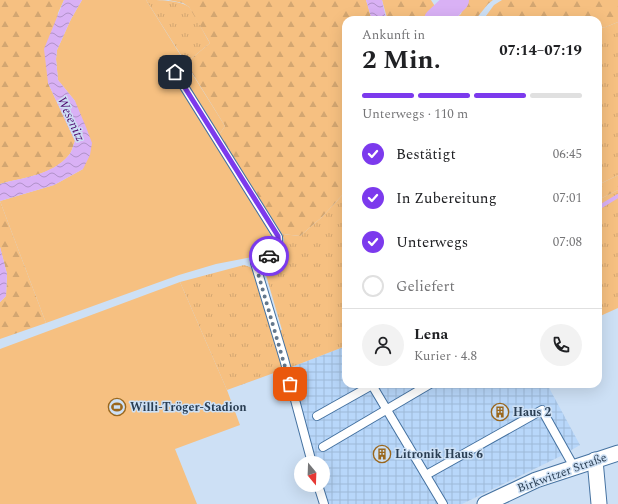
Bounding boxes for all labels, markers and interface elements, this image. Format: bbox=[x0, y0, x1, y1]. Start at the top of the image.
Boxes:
text: Ankunft in bbox=[362, 25, 425, 45]
text: 07:14–07:19 bbox=[499, 39, 582, 62]
text: 2 Min. bbox=[362, 40, 441, 80]
pin bbox=[158, 55, 192, 89]
icon: home bbox=[164, 61, 186, 83]
water label: Wesenitz bbox=[52, 93, 90, 145]
text: Unterwegs · 110 m bbox=[362, 104, 468, 124]
icon: check bbox=[362, 143, 384, 165]
text: Bestätigt bbox=[396, 143, 456, 166]
text: 06:45 bbox=[553, 144, 582, 164]
icon: check bbox=[362, 187, 384, 209]
text: In Zubereitung bbox=[396, 187, 497, 210]
text: 07:01 bbox=[553, 188, 582, 208]
icon: check bbox=[362, 231, 384, 253]
text: Unterwegs bbox=[396, 231, 468, 254]
text: 07:08 bbox=[553, 232, 582, 252]
courier bbox=[249, 236, 289, 276]
icon: car bbox=[258, 245, 280, 267]
text: Geliefert bbox=[396, 275, 455, 298]
text: Lena bbox=[414, 323, 448, 346]
button: person bbox=[362, 324, 404, 366]
button: phone bbox=[540, 324, 582, 366]
text: Kurier · 4.8 bbox=[414, 346, 477, 366]
pin bbox=[273, 367, 307, 401]
icon: bag bbox=[279, 373, 301, 395]
sports icon: Willi-Tröger-Stadion bbox=[107, 397, 127, 417]
place label: Willi-Tröger-Stadion bbox=[130, 398, 247, 417]
building icon: Haus 2 bbox=[490, 402, 510, 422]
place label: Haus 2 bbox=[513, 403, 552, 422]
building icon: Litronik Haus 6 bbox=[372, 444, 392, 464]
place label: Litronik Haus 6 bbox=[395, 445, 483, 464]
street label: Birkwitzer Straße bbox=[515, 448, 610, 498]
north arrow bbox=[294, 456, 330, 492]
map controls bbox=[294, 456, 330, 492]

